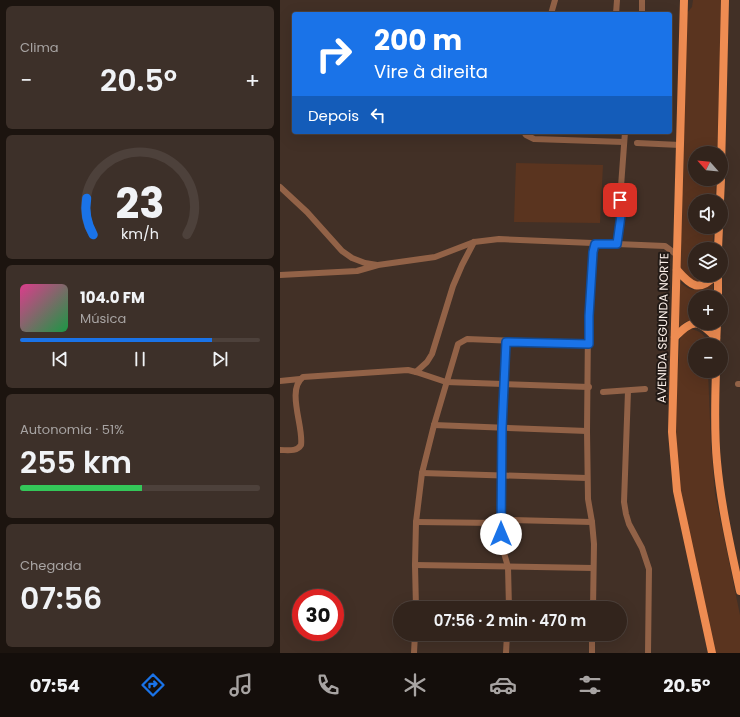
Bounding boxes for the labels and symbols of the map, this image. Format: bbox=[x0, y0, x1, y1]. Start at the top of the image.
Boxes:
north arrow bbox=[688, 146, 728, 186]
pin bbox=[603, 183, 637, 217]
street label: AVENIDA SEGUNDA NORTE bbox=[653, 253, 672, 403]
position arrow bbox=[480, 513, 522, 555]
speed limit sign: 30 bbox=[292, 589, 344, 641]

